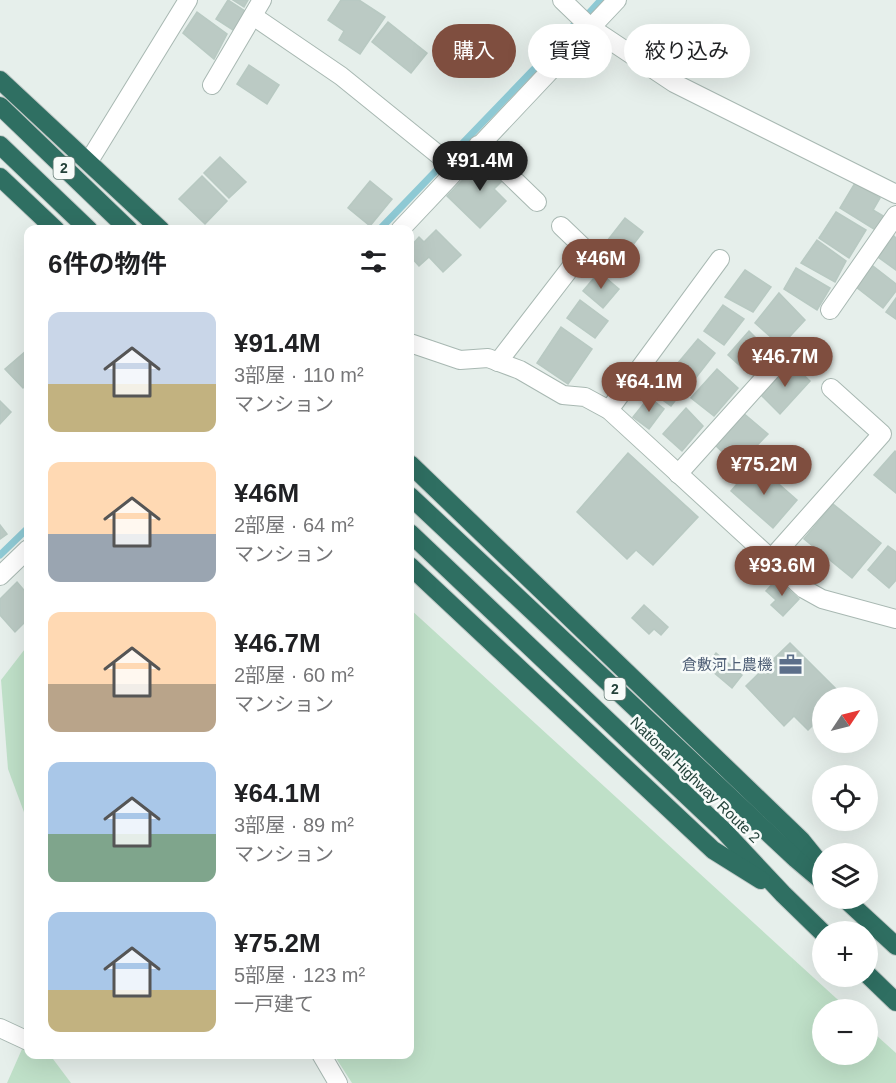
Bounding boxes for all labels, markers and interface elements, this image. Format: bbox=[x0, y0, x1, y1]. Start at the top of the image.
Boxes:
chip: 購入 bbox=[432, 24, 516, 78]
chip: 賃貸 bbox=[528, 24, 612, 78]
chip: 絞り込み bbox=[624, 24, 750, 78]
pin: ¥91.4M bbox=[431, 141, 529, 192]
text: ¥91.4M bbox=[447, 149, 513, 171]
road number: 2 bbox=[54, 157, 74, 179]
pin: ¥46M bbox=[565, 239, 637, 290]
icon: filters bbox=[357, 245, 390, 278]
text: ¥46M bbox=[576, 247, 626, 269]
text: 6件の物件 bbox=[48, 249, 166, 279]
text: ¥91.4M bbox=[234, 328, 321, 358]
icon: home bbox=[96, 336, 168, 408]
pin: ¥46.7M bbox=[736, 337, 834, 388]
text: ¥46.7M bbox=[752, 345, 818, 367]
pin: ¥64.1M bbox=[600, 362, 698, 413]
text: 3部屋 · 110 m² bbox=[234, 364, 364, 386]
text: ¥64.1M bbox=[616, 370, 682, 392]
text: マンション bbox=[234, 393, 334, 415]
pin: ¥75.2M bbox=[715, 445, 813, 496]
text: ¥75.2M bbox=[731, 453, 797, 475]
text: ¥46M bbox=[234, 478, 299, 508]
icon: home bbox=[96, 486, 168, 558]
text: 2部屋 · 64 m² bbox=[234, 514, 354, 536]
text: マンション bbox=[234, 543, 334, 565]
pin: ¥93.6M bbox=[733, 546, 831, 597]
text: ¥93.6M bbox=[749, 554, 815, 576]
text: ¥46.7M bbox=[234, 628, 321, 658]
icon: home bbox=[96, 636, 168, 708]
office icon: 倉敷河上農機 bbox=[777, 652, 803, 678]
place label: 倉敷河上農機 bbox=[682, 656, 772, 673]
text: 2部屋 · 60 m² bbox=[234, 664, 354, 686]
road number: 2 bbox=[604, 678, 626, 700]
north arrow bbox=[812, 687, 878, 753]
map controls bbox=[812, 687, 878, 1065]
text: マンション bbox=[234, 693, 334, 715]
street label: National Highway Route 2 bbox=[627, 713, 764, 846]
button: locate bbox=[812, 765, 878, 831]
text: ¥64.1M bbox=[234, 778, 321, 808]
icon: home bbox=[96, 786, 168, 858]
text: 3部屋 · 89 m² bbox=[234, 814, 354, 836]
text: マンション bbox=[234, 843, 334, 865]
button: layers bbox=[812, 843, 878, 909]
button: + bbox=[812, 921, 878, 987]
text: ¥75.2M bbox=[234, 928, 321, 958]
icon: home bbox=[96, 936, 168, 1008]
text: 5部屋 · 123 m² bbox=[234, 964, 365, 986]
text: 一戸建て bbox=[234, 993, 314, 1015]
button: − bbox=[812, 999, 878, 1065]

